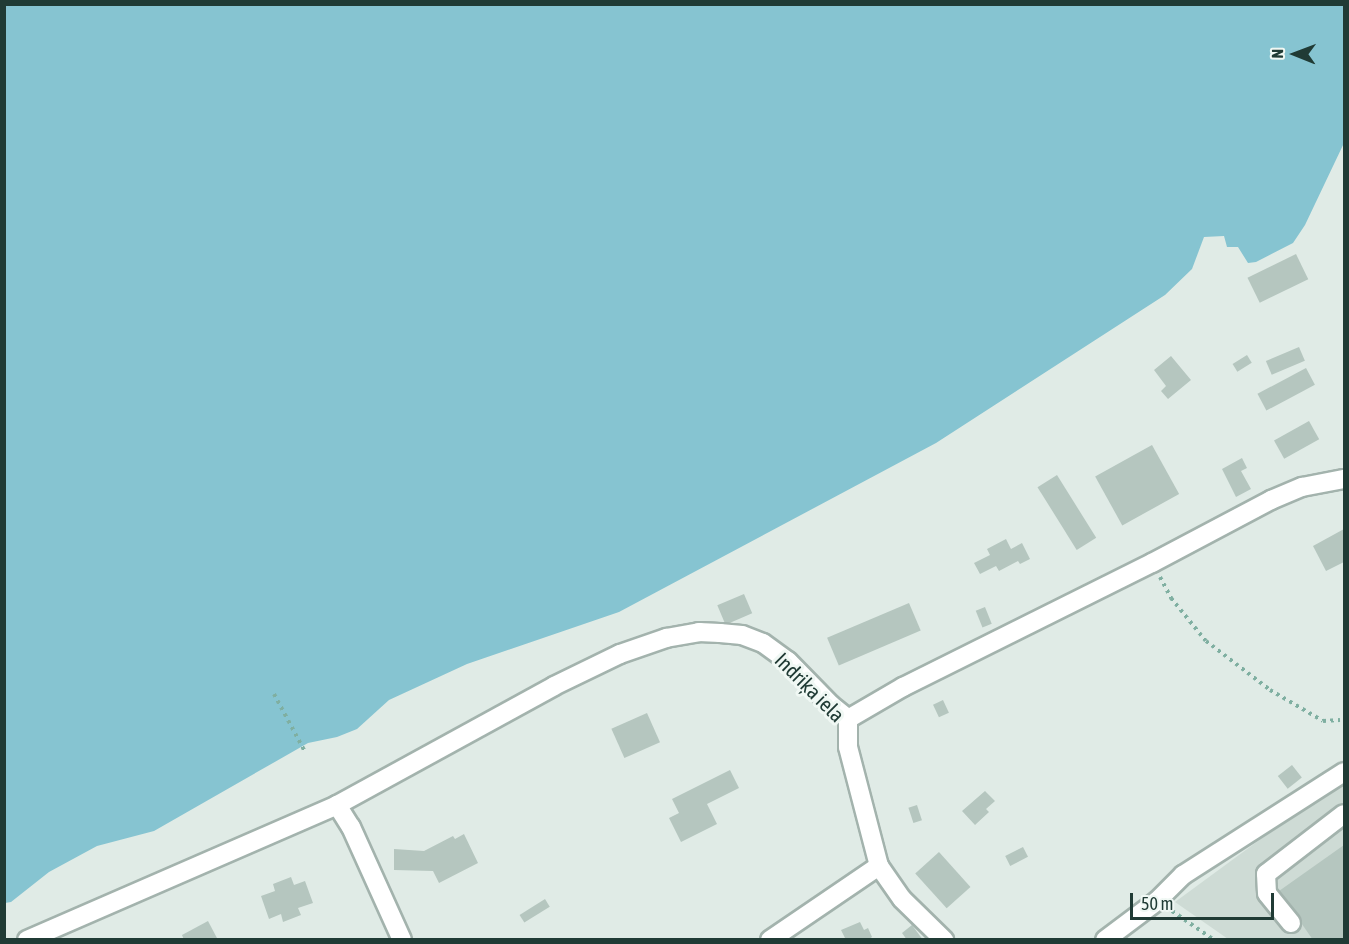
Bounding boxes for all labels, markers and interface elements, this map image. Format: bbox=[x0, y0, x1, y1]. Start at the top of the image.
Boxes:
north arrow bbox=[1265, 24, 1325, 84]
text: N bbox=[1268, 49, 1286, 59]
street label: Indriķa iela bbox=[770, 647, 850, 727]
scale bar bbox=[1133, 881, 1277, 919]
text: 50 m bbox=[1141, 893, 1173, 914]

